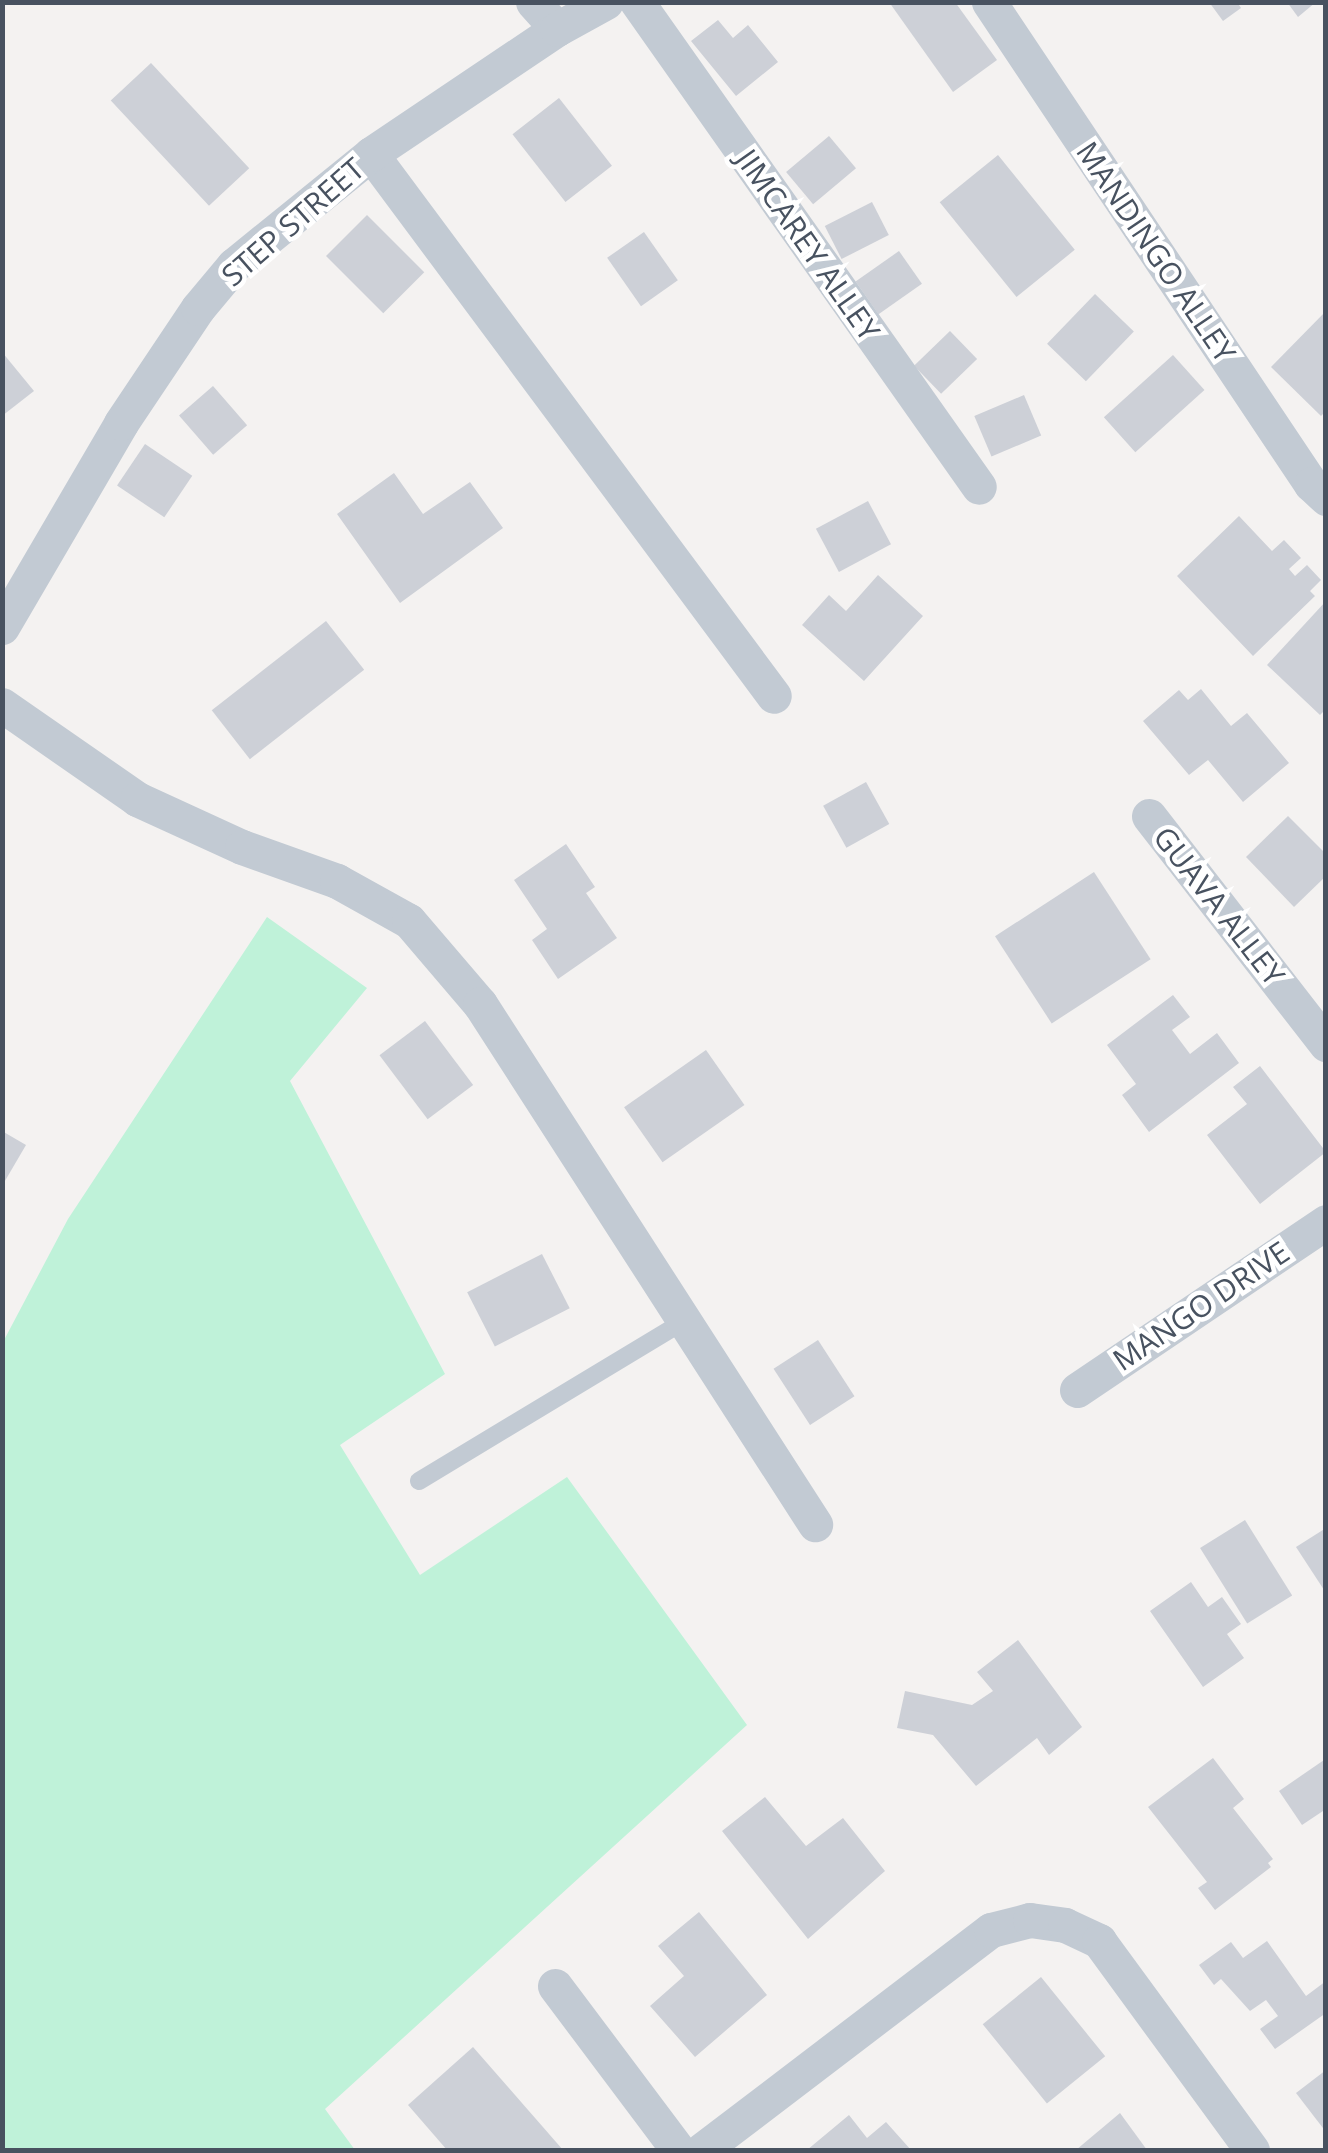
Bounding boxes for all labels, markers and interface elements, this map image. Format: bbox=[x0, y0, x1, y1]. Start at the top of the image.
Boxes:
street label: MANDINGO ALLEY bbox=[1069, 135, 1243, 369]
street label: JIMCAREY ALLEY bbox=[729, 143, 887, 347]
street label: STEP STREET bbox=[214, 150, 372, 294]
street label: GUAVA ALLEY bbox=[1146, 820, 1292, 992]
street label: MANGO DRIVE bbox=[1106, 1234, 1296, 1378]

